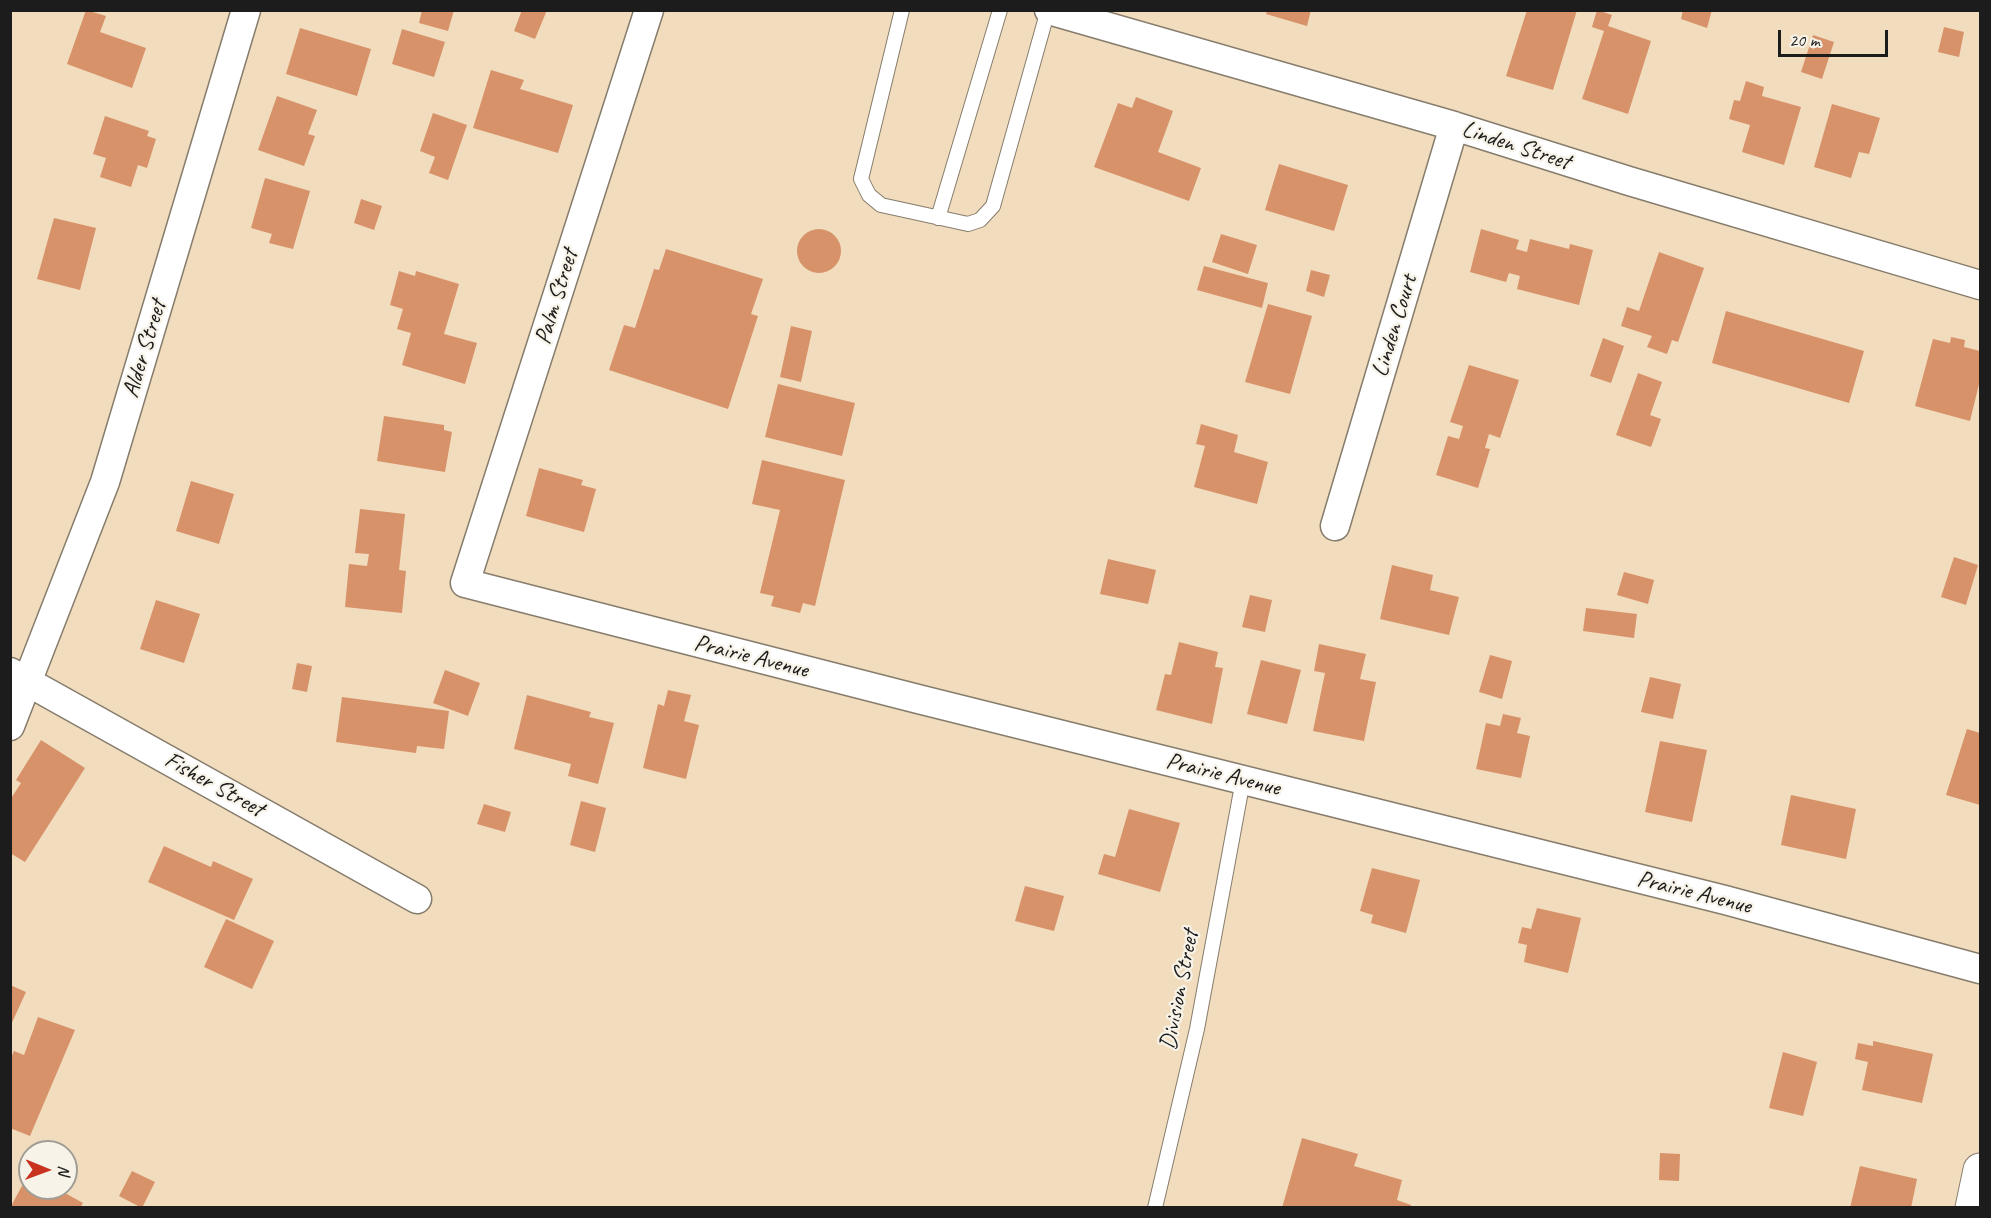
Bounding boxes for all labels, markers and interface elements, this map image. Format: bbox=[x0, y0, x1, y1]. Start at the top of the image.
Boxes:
scale bar bbox=[1781, 18, 1890, 56]
text: 20 m bbox=[1789, 29, 1820, 51]
street label: Linden Street bbox=[1458, 115, 1574, 177]
street label: Palm Street bbox=[529, 246, 585, 348]
street label: Linden Court bbox=[1366, 272, 1424, 380]
street label: Alder Street bbox=[117, 297, 173, 401]
street label: Prairie Avenue bbox=[691, 629, 811, 685]
street label: Fisher Street bbox=[159, 746, 269, 824]
street label: Prairie Avenue bbox=[1163, 747, 1283, 803]
street label: Prairie Avenue bbox=[1634, 865, 1754, 921]
street label: Division Street bbox=[1154, 928, 1206, 1052]
north arrow bbox=[18, 1140, 78, 1200]
text: N bbox=[54, 1165, 74, 1175]

